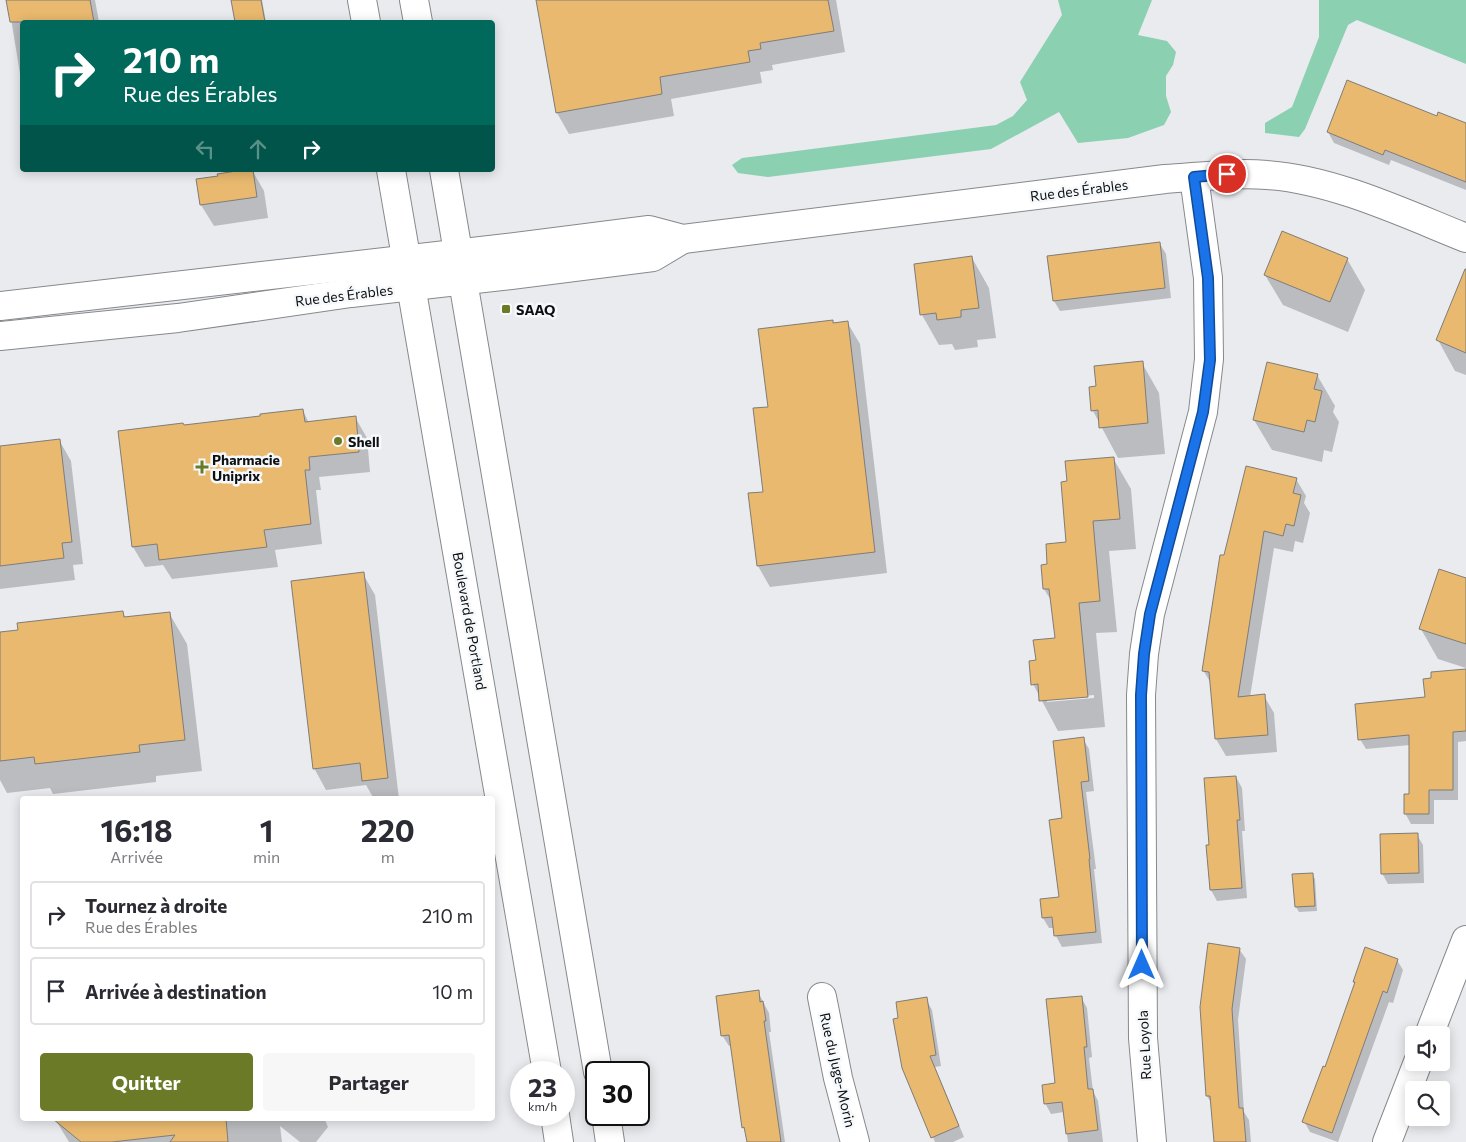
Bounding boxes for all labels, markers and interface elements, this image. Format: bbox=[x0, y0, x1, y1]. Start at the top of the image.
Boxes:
text: 210 m bbox=[123, 37, 219, 80]
icon: right bbox=[40, 40, 105, 105]
text: Rue des Érables bbox=[123, 80, 278, 107]
icon: left bbox=[191, 135, 219, 163]
icon: ahead bbox=[244, 135, 272, 163]
icon: right bbox=[297, 135, 325, 163]
pin bbox=[1206, 153, 1248, 195]
icon: arrive bbox=[1213, 160, 1241, 188]
street label: Rue des Érables bbox=[1029, 176, 1129, 204]
street label: Rue des Érables bbox=[294, 281, 394, 309]
place label: SAAQ bbox=[516, 301, 556, 318]
marker: SAAQ bbox=[500, 303, 512, 315]
place label: Shell bbox=[348, 433, 380, 450]
marker: Shell bbox=[332, 435, 344, 447]
place label: Pharmacie Uniprix bbox=[212, 451, 280, 484]
marker: Pharmacie Uniprix bbox=[196, 461, 208, 473]
street label: Boulevard de Portland bbox=[449, 551, 491, 691]
text: 16:18 bbox=[100, 811, 173, 848]
text: 1 bbox=[260, 811, 273, 848]
text: 220 bbox=[361, 811, 415, 848]
text: Arrivée bbox=[110, 847, 163, 866]
text: min bbox=[253, 847, 280, 866]
text: m bbox=[381, 847, 395, 866]
text: Tournez à droite bbox=[85, 894, 227, 917]
icon: right bbox=[42, 901, 70, 929]
text: 210 m bbox=[422, 904, 473, 927]
text: Rue des Érables bbox=[85, 917, 197, 936]
position arrow bbox=[1115, 938, 1167, 990]
icon: arrive bbox=[42, 977, 70, 1005]
text: Arrivée à destination bbox=[85, 980, 267, 1003]
text: 10 m bbox=[432, 980, 473, 1003]
street label: Rue Loyola bbox=[1134, 1010, 1154, 1080]
street label: Rue du Juge-Morin bbox=[817, 1011, 859, 1129]
map controls bbox=[1405, 1026, 1450, 1126]
button: sound bbox=[1405, 1026, 1450, 1071]
button: Quitter bbox=[40, 1053, 253, 1111]
button: Partager bbox=[263, 1053, 475, 1111]
speed limit sign: 30 bbox=[585, 1061, 650, 1126]
text: 23 bbox=[528, 1072, 557, 1102]
button: search bbox=[1405, 1081, 1450, 1126]
text: km/h bbox=[528, 1099, 557, 1113]

